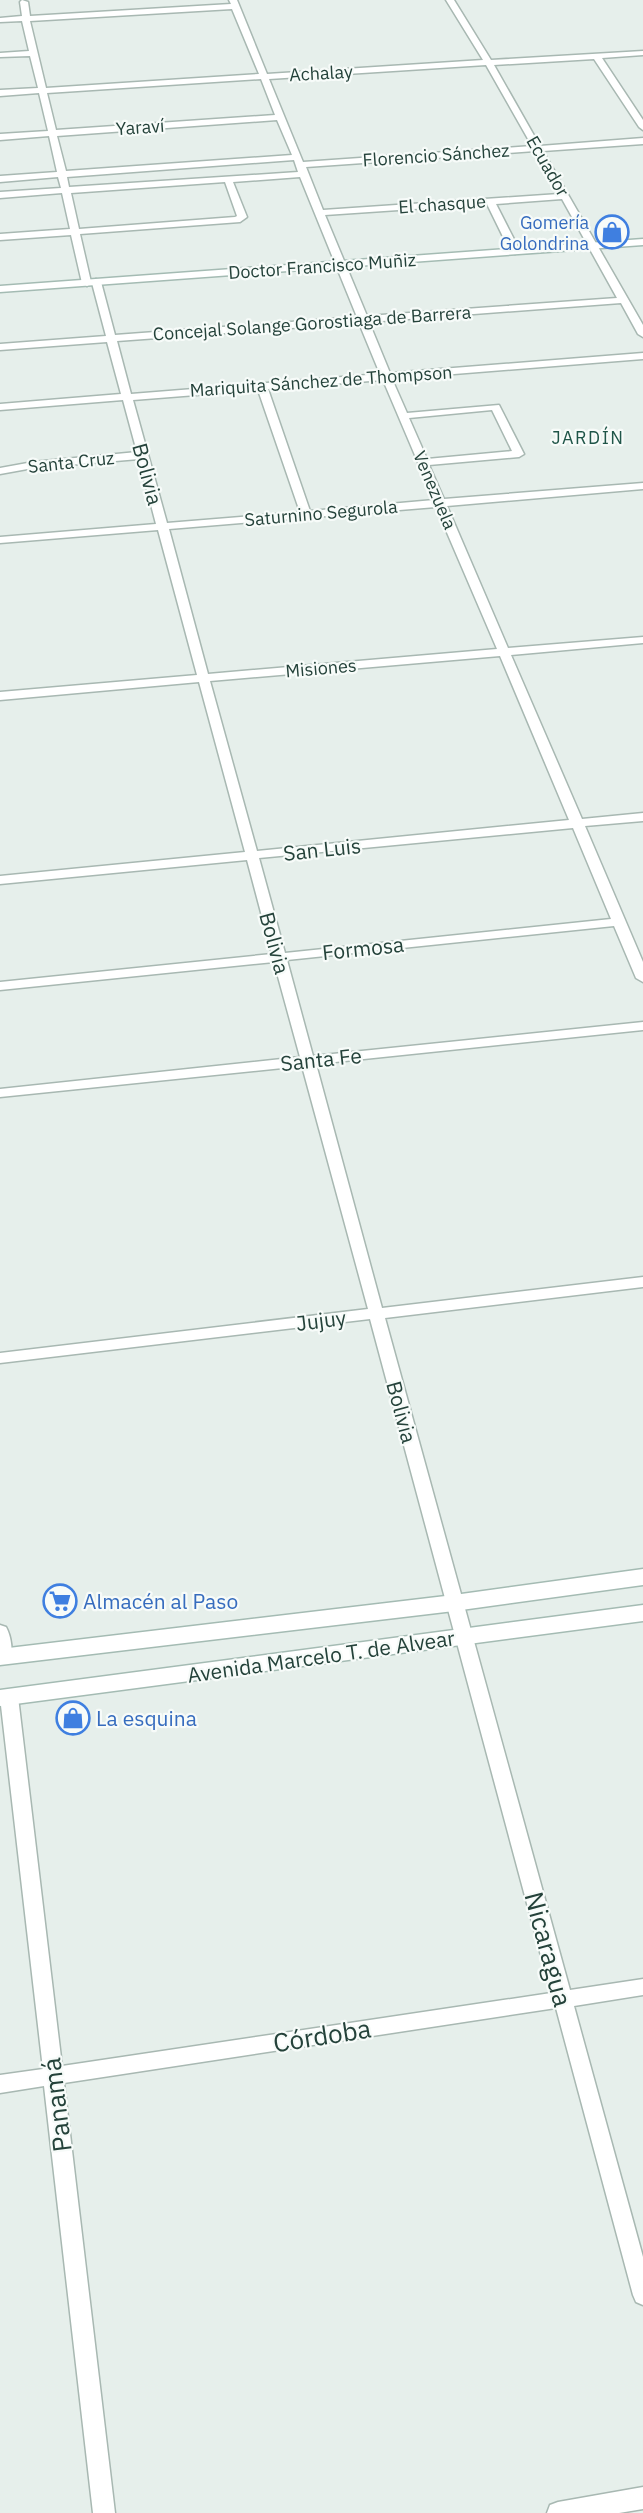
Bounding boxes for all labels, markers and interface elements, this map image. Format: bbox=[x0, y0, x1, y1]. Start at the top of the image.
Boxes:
street label: Achalay bbox=[289, 60, 353, 86]
street label: Yaraví bbox=[115, 114, 166, 140]
street label: Ecuador bbox=[521, 132, 575, 201]
street label: Florencio Sánchez bbox=[362, 138, 510, 172]
street label: El chasque bbox=[397, 189, 487, 219]
place label: Gomería Golondrina bbox=[500, 211, 589, 255]
shop icon: Gomería Golondrina bbox=[594, 214, 630, 250]
street label: Doctor Francisco Muñiz bbox=[227, 248, 417, 284]
street label: Concejal Solange Gorostiaga de Barrera bbox=[152, 300, 472, 346]
street label: Mariquita Sánchez de Thompson bbox=[189, 360, 453, 402]
district label: JARDÍN bbox=[551, 426, 625, 449]
street label: Bolivia bbox=[126, 440, 170, 508]
street label: Santa Cruz bbox=[27, 446, 115, 478]
street label: Venezuela bbox=[408, 447, 462, 533]
street label: Saturnino Segurola bbox=[243, 495, 399, 531]
street label: Misiones bbox=[284, 653, 358, 683]
street label: San Luis bbox=[282, 831, 362, 867]
street label: Bolivia bbox=[253, 909, 297, 977]
street label: Formosa bbox=[321, 930, 405, 966]
street label: Santa Fe bbox=[279, 1041, 363, 1077]
street label: Jujuy bbox=[294, 1303, 348, 1337]
street label: Bolivia bbox=[380, 1378, 424, 1446]
supermarket icon: Almacén al Paso bbox=[42, 1583, 78, 1619]
place label: Almacén al Paso bbox=[83, 1587, 238, 1615]
street label: Avenida Marcelo T. de Alvear bbox=[185, 1623, 457, 1689]
shop icon: La esquina bbox=[55, 1700, 91, 1736]
place label: La esquina bbox=[96, 1704, 197, 1732]
street label: Nicaragua bbox=[517, 1888, 581, 2010]
street label: Córdoba bbox=[271, 2010, 374, 2060]
street label: Panamá bbox=[33, 2056, 79, 2154]

